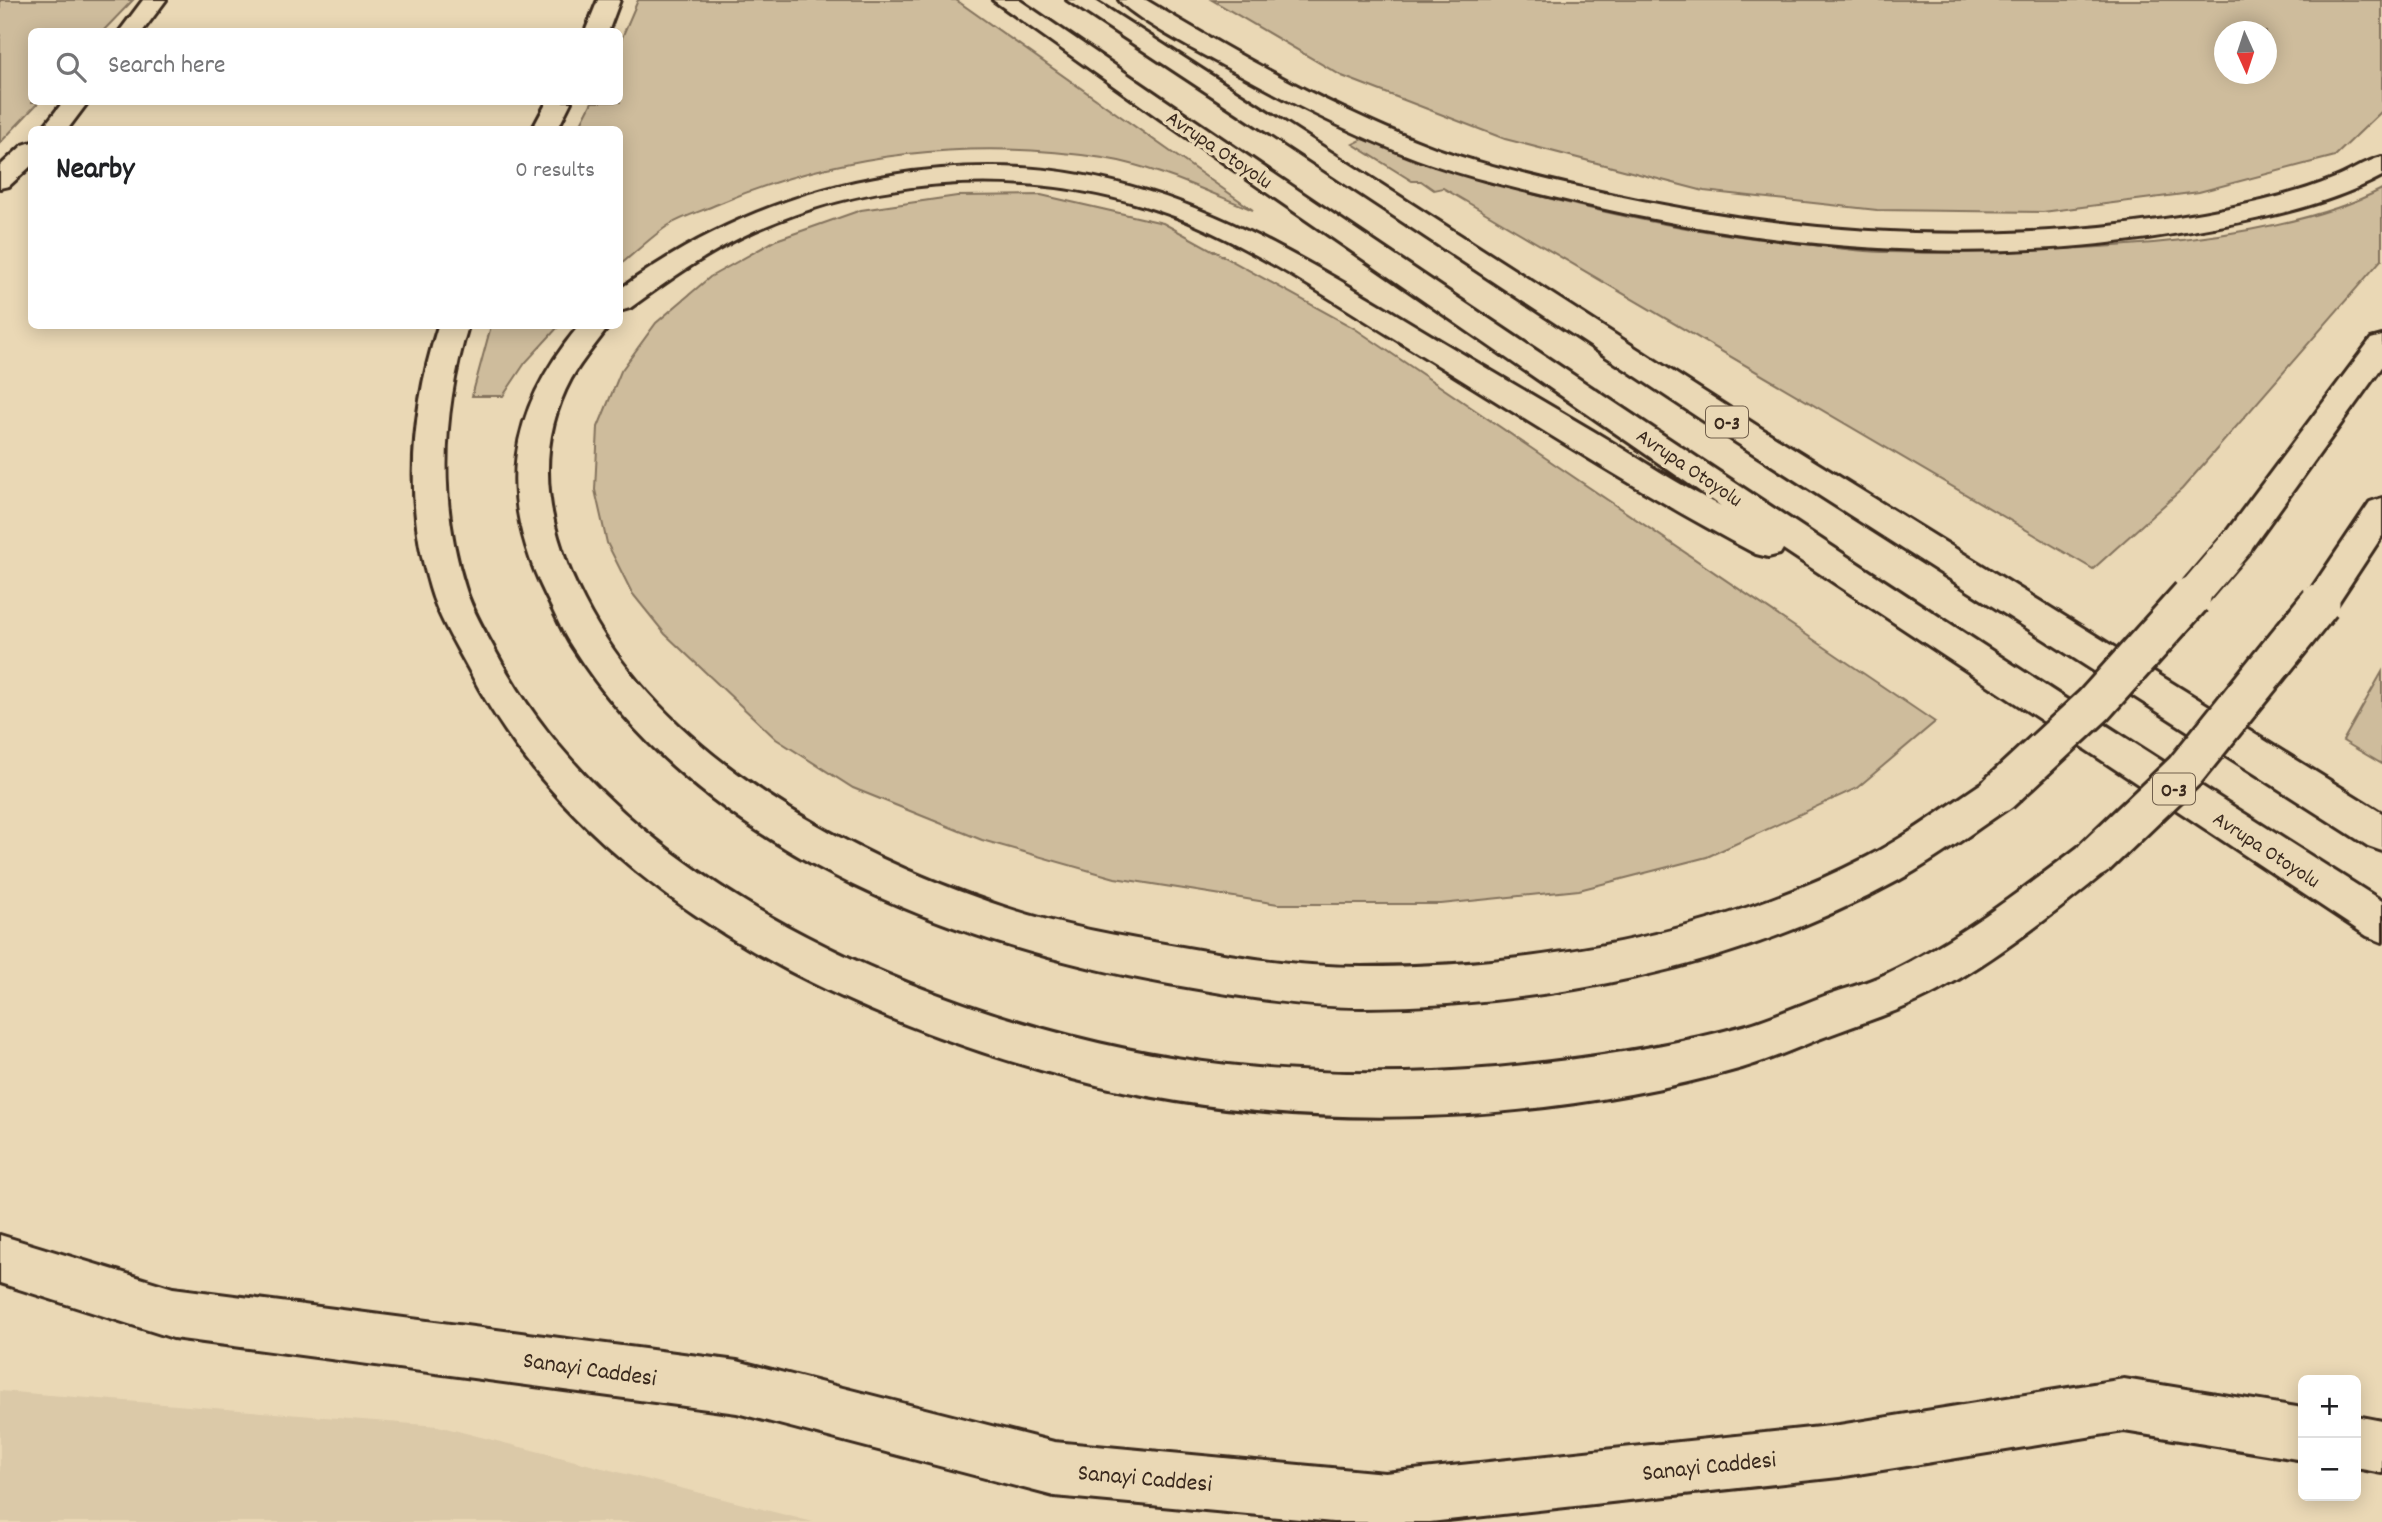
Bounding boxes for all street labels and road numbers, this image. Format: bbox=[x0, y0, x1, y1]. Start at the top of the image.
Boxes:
street label: Avrupa Otoyolu bbox=[1159, 105, 1277, 198]
road number: O-3 bbox=[1706, 406, 1748, 438]
street label: Avrupa Otoyolu bbox=[1629, 423, 1747, 516]
road number: O-3 bbox=[2153, 774, 2195, 804]
street label: Avrupa Otoyolu bbox=[2206, 806, 2325, 897]
street label: Sanayi Caddesi bbox=[521, 1345, 659, 1397]
street label: Sanayi Caddesi bbox=[1641, 1444, 1778, 1492]
street label: Sanayi Caddesi bbox=[1076, 1457, 1213, 1503]

